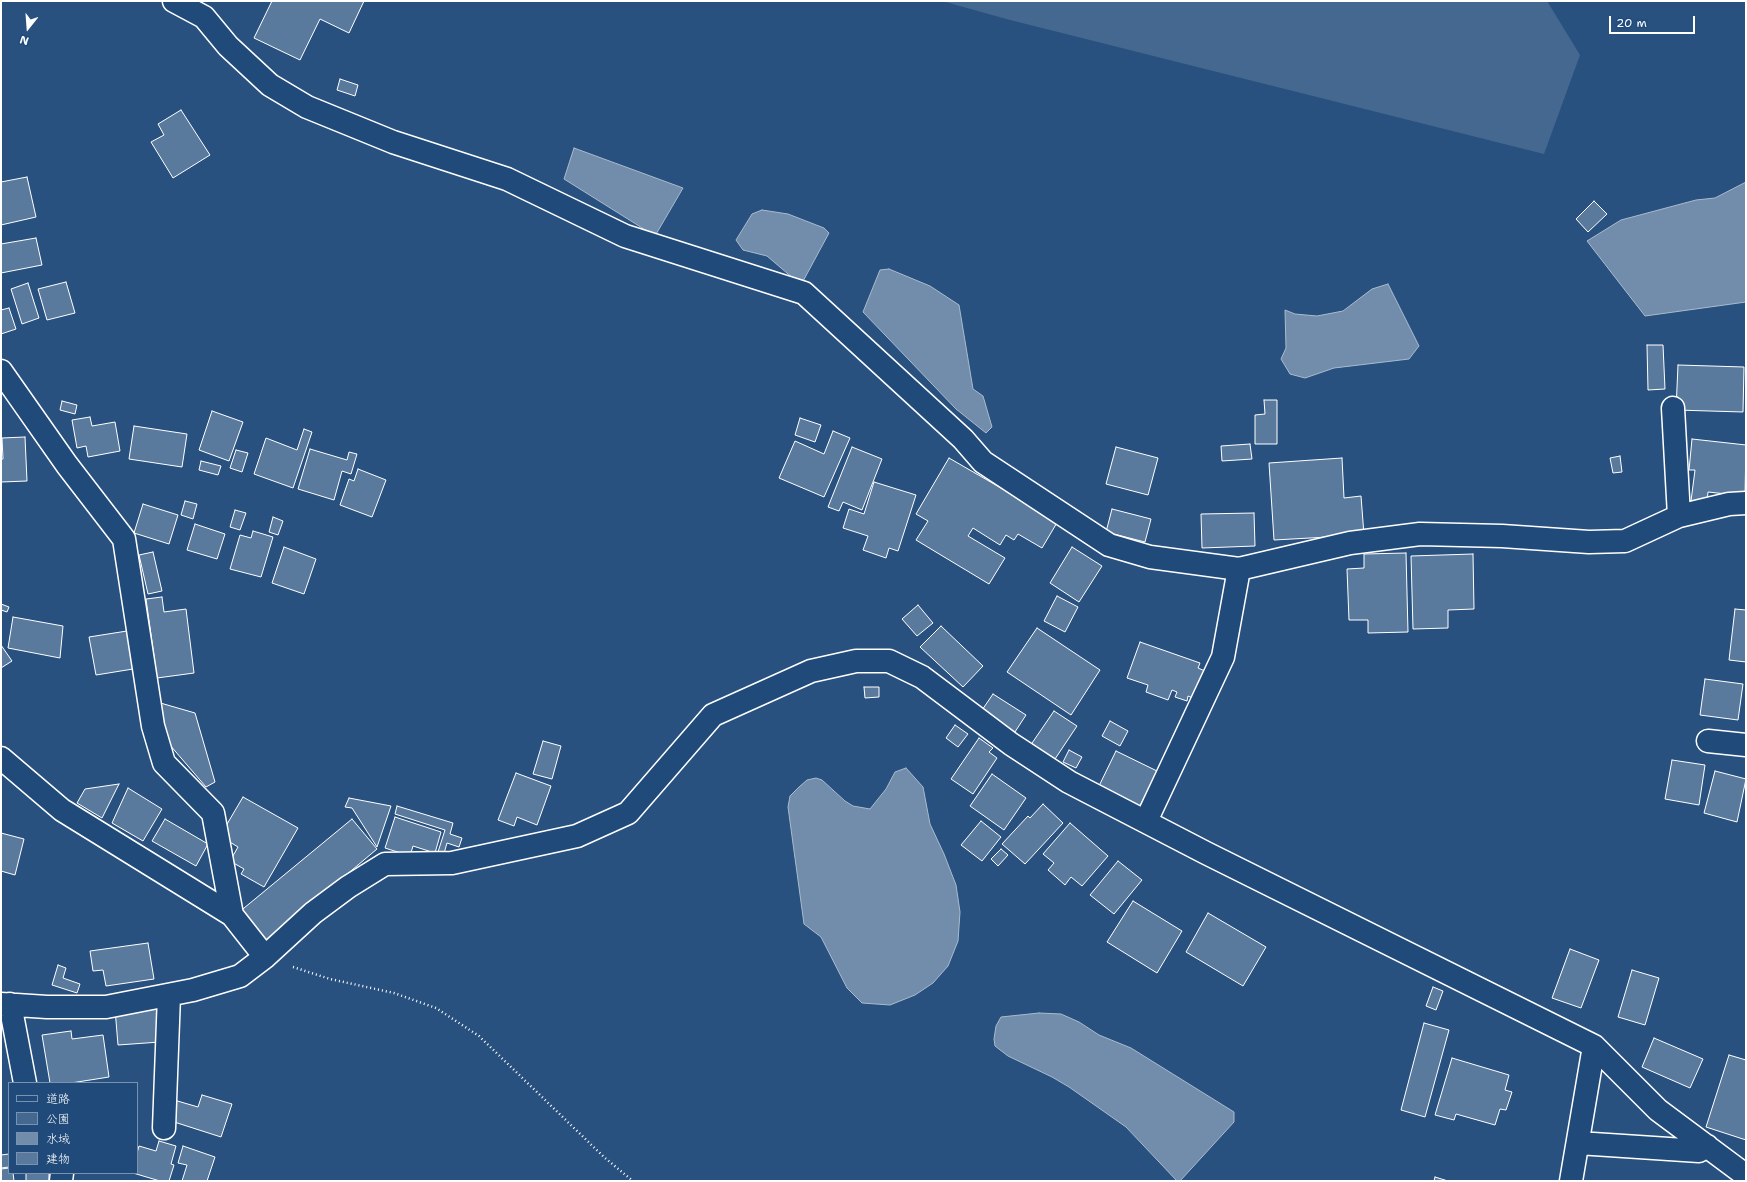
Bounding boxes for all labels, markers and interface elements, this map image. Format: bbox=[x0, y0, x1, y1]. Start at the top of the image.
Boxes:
north arrow bbox=[8, 8, 48, 48]
scale bar bbox=[1611, 8, 1697, 34]
text: 20 m bbox=[1616, 15, 1647, 31]
text: N bbox=[18, 32, 31, 48]
legend bbox=[8, 1082, 138, 1174]
text: 道路 bbox=[46, 1091, 70, 1107]
text: 公園 bbox=[46, 1111, 70, 1127]
text: 水域 bbox=[46, 1131, 70, 1147]
text: 建物 bbox=[46, 1151, 70, 1167]

